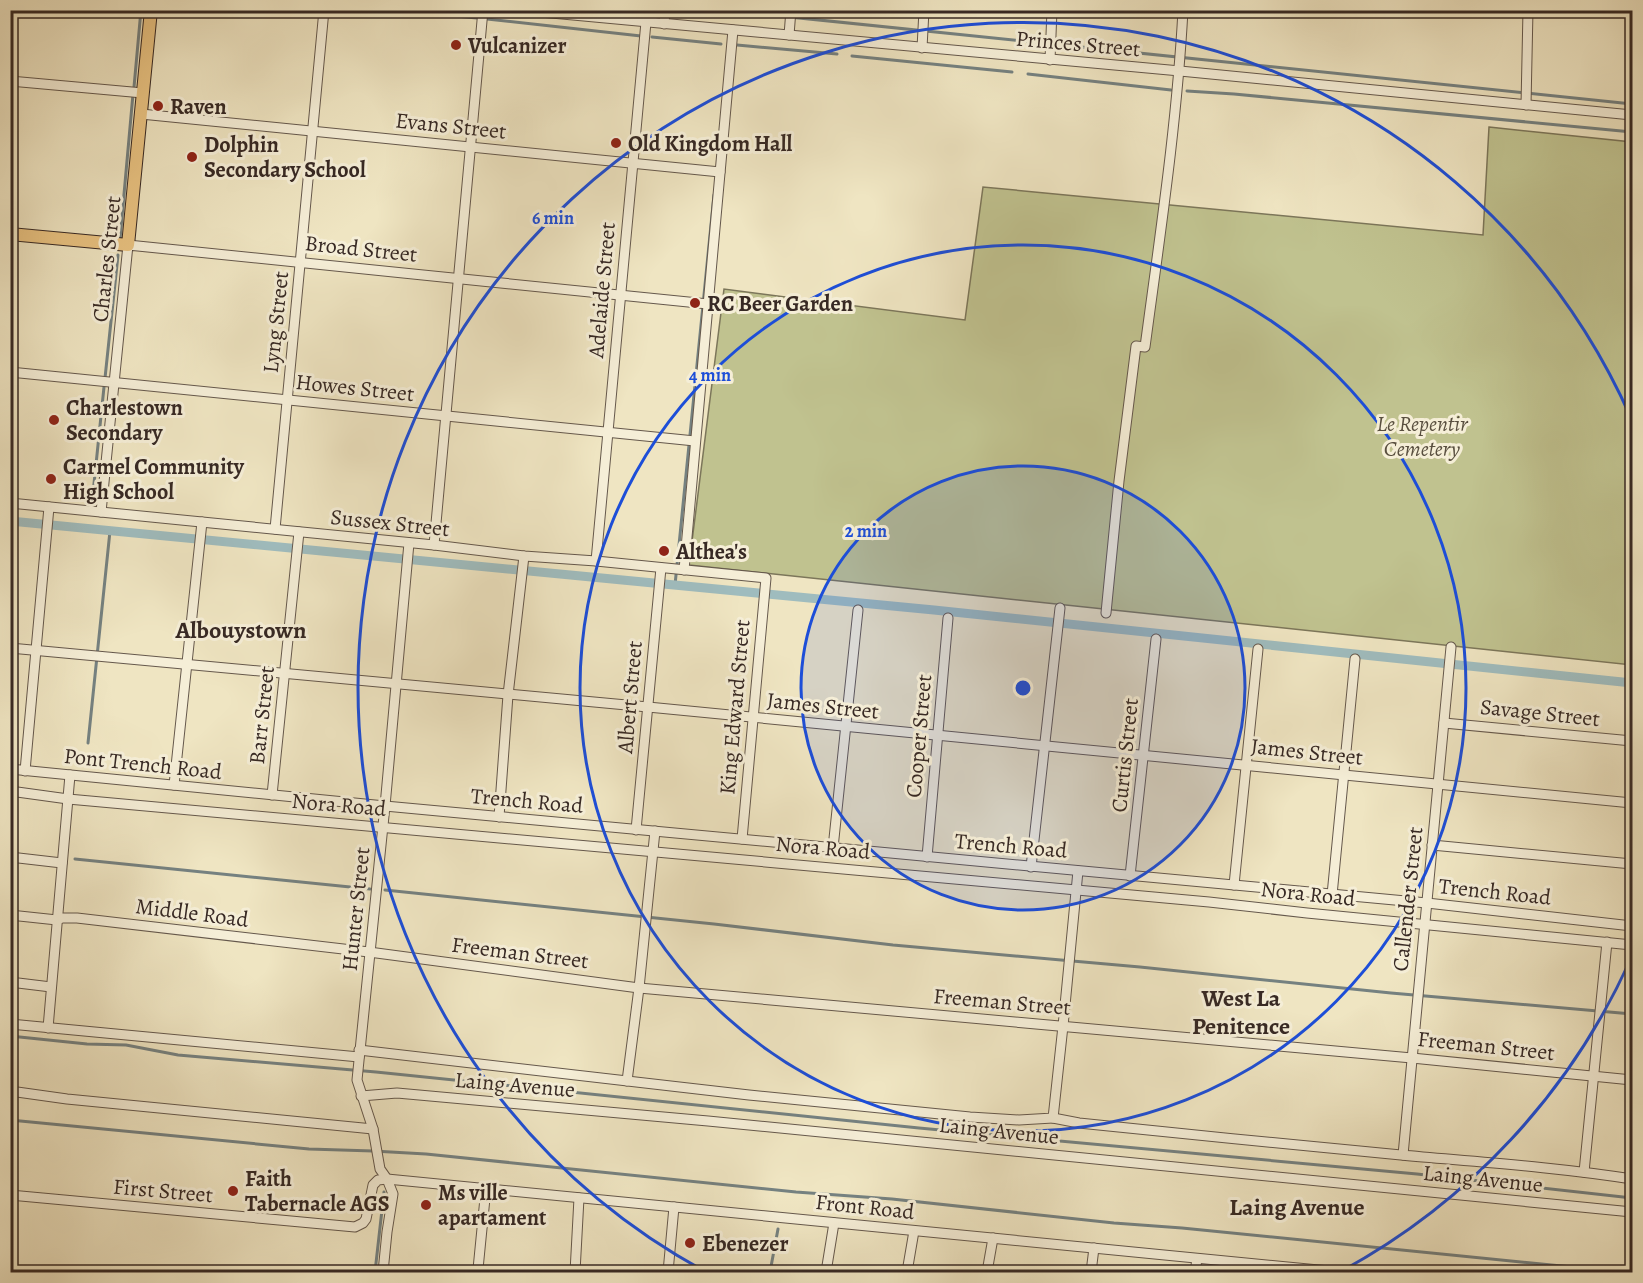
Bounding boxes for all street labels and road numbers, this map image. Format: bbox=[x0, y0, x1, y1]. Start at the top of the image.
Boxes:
street label: Princes Street bbox=[1014, 24, 1141, 64]
street label: Evans Street bbox=[394, 105, 508, 147]
street label: Charles Street bbox=[85, 195, 129, 324]
street label: Adelaide Street bbox=[581, 221, 623, 360]
street label: Broad Street bbox=[303, 228, 418, 270]
street label: Lyng Street bbox=[256, 270, 296, 375]
street label: Howes Street bbox=[294, 367, 416, 409]
street label: Sussex Street bbox=[329, 502, 451, 544]
street label: King Edward Street bbox=[712, 618, 758, 796]
street label: Albert Street bbox=[610, 640, 650, 756]
street label: Barr Street bbox=[242, 664, 282, 766]
street label: Cooper Street bbox=[899, 673, 939, 799]
street label: James Street bbox=[766, 685, 880, 727]
street label: Savage Street bbox=[1479, 692, 1601, 734]
street label: Curtis Street bbox=[1104, 696, 1146, 814]
street label: James Street bbox=[1250, 731, 1364, 773]
street label: Pont Trench Road bbox=[63, 741, 223, 787]
street label: Trench Road bbox=[469, 781, 585, 821]
street label: Nora Road bbox=[290, 786, 388, 824]
street label: Callender Street bbox=[1385, 825, 1431, 973]
street label: Trench Road bbox=[953, 826, 1069, 866]
street label: Nora Road bbox=[774, 829, 872, 867]
street label: Hunter Street bbox=[335, 846, 377, 973]
street label: Trench Road bbox=[1437, 871, 1553, 913]
street label: Nora Road bbox=[1259, 874, 1357, 914]
street label: Middle Road bbox=[134, 891, 250, 935]
street label: Freeman Street bbox=[450, 930, 590, 976]
street label: Freeman Street bbox=[932, 981, 1072, 1023]
street label: Freeman Street bbox=[1416, 1024, 1556, 1068]
street label: Laing Avenue bbox=[454, 1065, 576, 1105]
street label: Laing Avenue bbox=[937, 1110, 1060, 1152]
street label: Laing Avenue bbox=[1421, 1158, 1544, 1200]
street label: First Street bbox=[112, 1172, 214, 1210]
street label: Front Road bbox=[814, 1187, 916, 1227]

